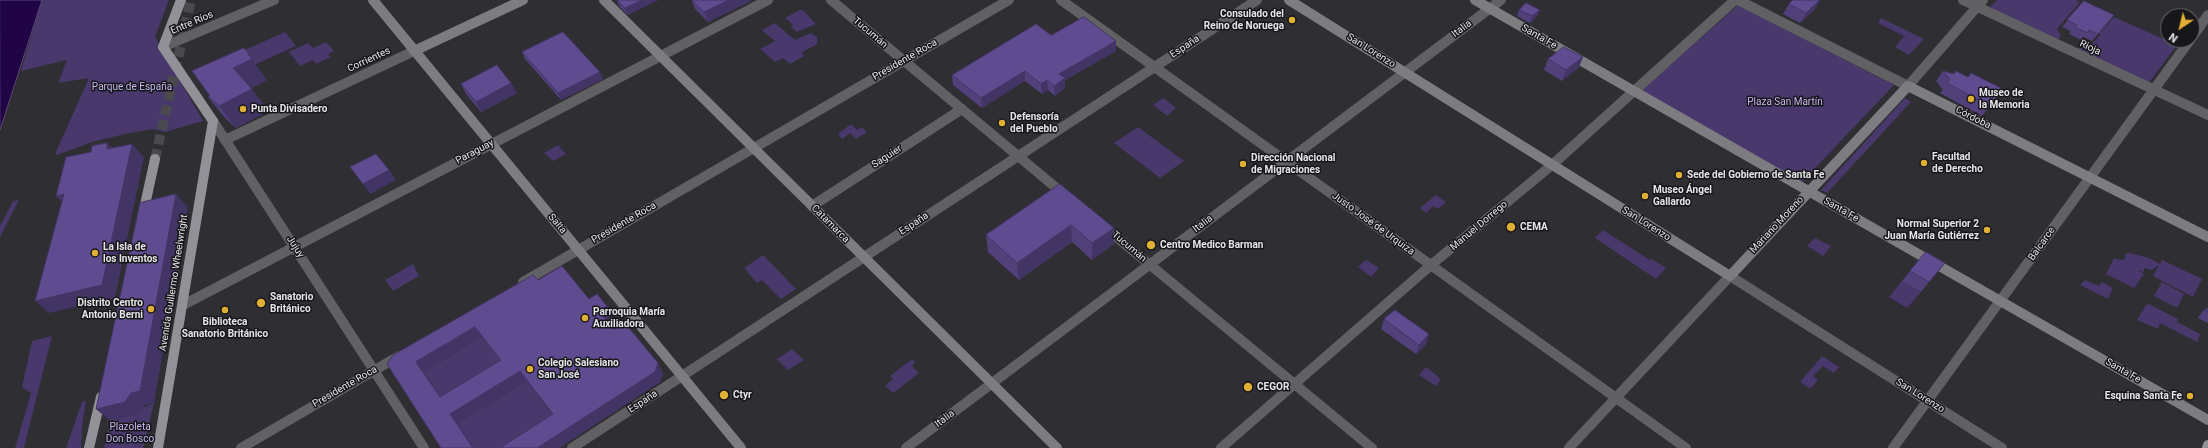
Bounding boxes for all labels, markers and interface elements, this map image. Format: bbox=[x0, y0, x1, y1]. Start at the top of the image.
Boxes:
place label: Consulado del Reino de Noruega bbox=[1204, 8, 1284, 32]
north arrow bbox=[2160, 8, 2200, 48]
street label: Entre Ríos bbox=[169, 9, 215, 37]
street label: Tucumán bbox=[850, 15, 890, 51]
marker: Consulado del Reino de Noruega bbox=[1287, 15, 1297, 25]
street label: Italia bbox=[1450, 18, 1474, 40]
street label: Santa Fe bbox=[1519, 22, 1559, 52]
text: N bbox=[2167, 30, 2180, 45]
street label: San Lorenzo bbox=[1344, 31, 1398, 71]
street label: España bbox=[1168, 33, 1202, 61]
street label: Presidente Roca bbox=[871, 37, 939, 83]
street label: Rioja bbox=[2077, 38, 2103, 58]
street label: Corrientes bbox=[346, 45, 392, 75]
park label: Parque de España bbox=[92, 81, 172, 93]
place label: Museo de la Memoria bbox=[1979, 87, 2030, 110]
marker: Museo de la Memoria bbox=[1966, 94, 1976, 104]
park label: Plaza San Martín bbox=[1747, 96, 1823, 108]
place label: Punta Divisadero bbox=[251, 103, 327, 115]
marker: Punta Divisadero bbox=[238, 104, 248, 114]
street label: Córdoba bbox=[1953, 104, 1993, 132]
place label: Defensoría del Pueblo bbox=[1010, 111, 1059, 134]
marker: Defensoría del Pueblo bbox=[997, 118, 1007, 128]
street label: Paraguay bbox=[454, 137, 496, 167]
street label: Saguier bbox=[870, 143, 904, 171]
place label: Facultad de Derecho bbox=[1932, 151, 1983, 174]
place label: Dirección Nacional de Migraciones bbox=[1251, 152, 1335, 176]
marker: Facultad de Derecho bbox=[1919, 158, 1929, 168]
marker: Dirección Nacional de Migraciones bbox=[1238, 159, 1248, 169]
place label: Sede del Gobierno de Santa Fe bbox=[1687, 169, 1824, 181]
marker: Sede del Gobierno de Santa Fe bbox=[1674, 170, 1684, 180]
place label: Museo Ángel Gallardo bbox=[1653, 184, 1712, 208]
street label: Justo José de Urquiza bbox=[1329, 190, 1417, 258]
marker: Museo Ángel Gallardo bbox=[1640, 191, 1650, 201]
street label: Mariano Moreno bbox=[1748, 194, 1806, 256]
street label: Santa Fe bbox=[1821, 195, 1861, 225]
street label: Manuel Dorrego bbox=[1448, 199, 1510, 253]
street label: Presidente Roca bbox=[590, 200, 658, 246]
street label: Catamarca bbox=[808, 202, 852, 246]
street label: San Lorenzo bbox=[1619, 204, 1673, 244]
street label: España bbox=[897, 210, 931, 238]
street label: Salta bbox=[545, 212, 569, 236]
street label: Italia bbox=[1191, 213, 1215, 235]
street label: Avenida Guillermo Wheelwright bbox=[157, 214, 191, 352]
place label: Normal Superior 2 Juan María Gutiérrez bbox=[1884, 218, 1979, 242]
marker: CEMA bbox=[1505, 221, 1517, 233]
place label: CEMA bbox=[1520, 221, 1548, 233]
marker: Normal Superior 2 Juan María Gutiérrez bbox=[1982, 225, 1992, 235]
street label: Balcarce bbox=[2026, 225, 2058, 263]
street label: Tucumán bbox=[1109, 229, 1149, 265]
street label: Jujuy bbox=[284, 234, 306, 260]
marker: Centro Medico Barman bbox=[1145, 239, 1157, 251]
place label: Centro Medico Barman bbox=[1160, 239, 1263, 251]
place label: La Isla de los Inventos bbox=[103, 241, 157, 264]
marker: La Isla de los Inventos bbox=[90, 248, 100, 258]
place label: Sanatorio Británico bbox=[270, 291, 313, 314]
place label: Distrito Centro Antonio Berni bbox=[78, 297, 143, 320]
marker: Sanatorio Británico bbox=[255, 297, 267, 309]
marker: Distrito Centro Antonio Berni bbox=[146, 304, 156, 314]
marker: Biblioteca Sanatorio Británico bbox=[220, 305, 230, 315]
place label: Parroquia María Auxiliadora bbox=[593, 306, 665, 330]
marker: Parroquia María Auxiliadora bbox=[580, 313, 590, 323]
place label: Biblioteca Sanatorio Británico bbox=[182, 316, 268, 340]
street label: Santa Fe bbox=[2103, 356, 2143, 386]
place label: Colegio Salesiano San José bbox=[538, 357, 619, 380]
street label: Presidente Roca bbox=[311, 364, 379, 410]
marker: Colegio Salesiano San José bbox=[525, 364, 535, 374]
street label: San Lorenzo bbox=[1893, 376, 1947, 416]
marker: CEGOR bbox=[1242, 381, 1254, 393]
place label: CEGOR bbox=[1257, 381, 1289, 393]
street label: España bbox=[626, 388, 660, 416]
marker: Ctyr bbox=[718, 389, 730, 401]
place label: Ctyr bbox=[733, 389, 752, 401]
place label: Esquina Santa Fe bbox=[2105, 390, 2182, 402]
marker: Esquina Santa Fe bbox=[2185, 391, 2195, 401]
street label: Italia bbox=[933, 408, 957, 430]
park label: Plazoleta Don Bosco bbox=[106, 421, 154, 444]

